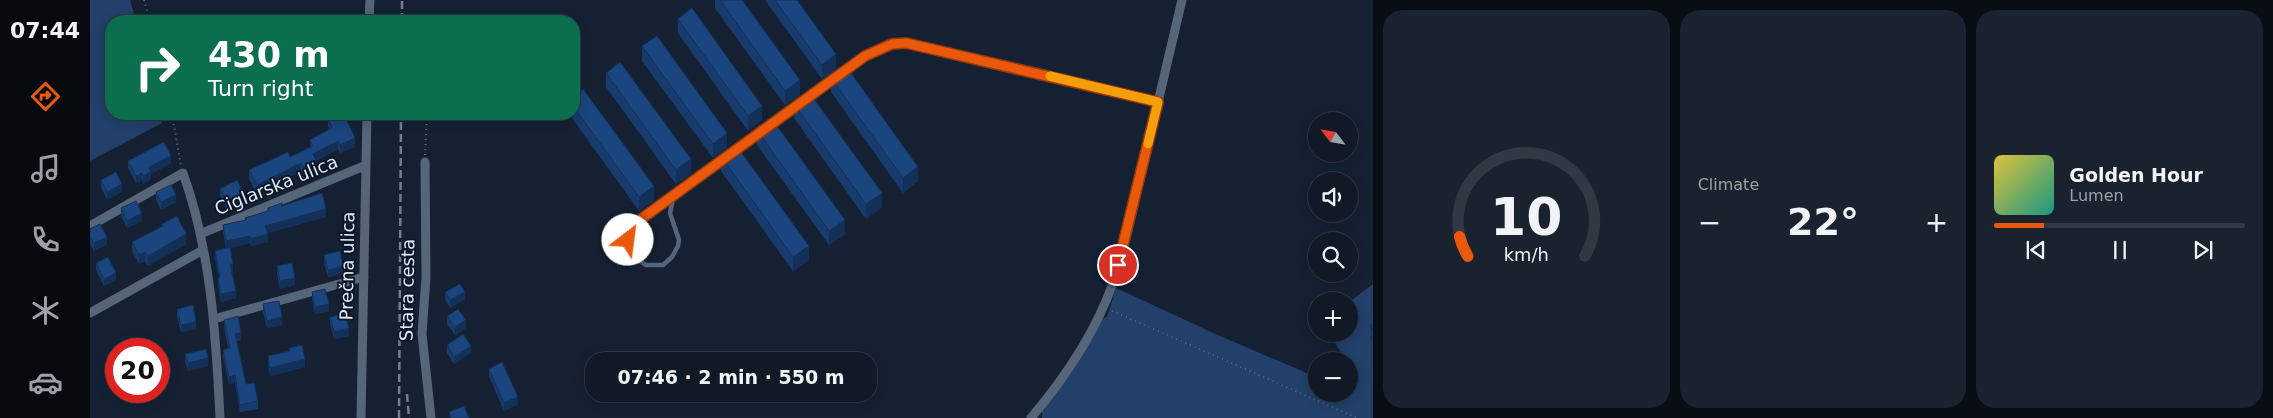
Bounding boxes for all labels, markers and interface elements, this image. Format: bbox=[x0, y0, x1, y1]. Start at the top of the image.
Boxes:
text: 07:44 bbox=[10, 18, 80, 43]
icon: right bbox=[125, 35, 190, 100]
text: 430 m bbox=[208, 35, 330, 75]
text: Turn right bbox=[208, 76, 313, 101]
icon: directions bbox=[28, 79, 63, 114]
north arrow bbox=[1308, 112, 1358, 162]
map controls bbox=[1308, 112, 1358, 402]
icon: music bbox=[28, 151, 63, 186]
street label: Ciglarska ulica bbox=[211, 151, 341, 219]
text: Golden Hour bbox=[2069, 164, 2203, 186]
button: sound bbox=[1308, 172, 1358, 222]
text: Climate bbox=[1698, 175, 1759, 194]
text: Lumen bbox=[2069, 186, 2124, 205]
text: 10 bbox=[1490, 187, 1563, 247]
text: 22° bbox=[1787, 200, 1859, 244]
text: − bbox=[1698, 206, 1721, 239]
text: + bbox=[1925, 206, 1948, 239]
street label: Prečna ulica bbox=[336, 211, 358, 321]
position arrow bbox=[601, 213, 653, 265]
icon: phone bbox=[28, 222, 63, 257]
button: search bbox=[1308, 232, 1358, 282]
icon: previous bbox=[2022, 236, 2050, 264]
icon: pause bbox=[2106, 236, 2134, 264]
icon: next bbox=[2189, 236, 2217, 264]
street label: Stara cesta bbox=[396, 239, 418, 341]
pin bbox=[1097, 244, 1139, 286]
text: km/h bbox=[1504, 244, 1549, 265]
icon: arrive bbox=[1104, 251, 1132, 279]
button: + bbox=[1308, 292, 1358, 342]
icon: climate bbox=[28, 293, 63, 328]
speed limit sign: 20 bbox=[105, 338, 170, 403]
button: − bbox=[1308, 352, 1358, 402]
icon: car bbox=[28, 365, 63, 400]
text: 07:46 · 2 min · 550 m bbox=[617, 366, 845, 388]

